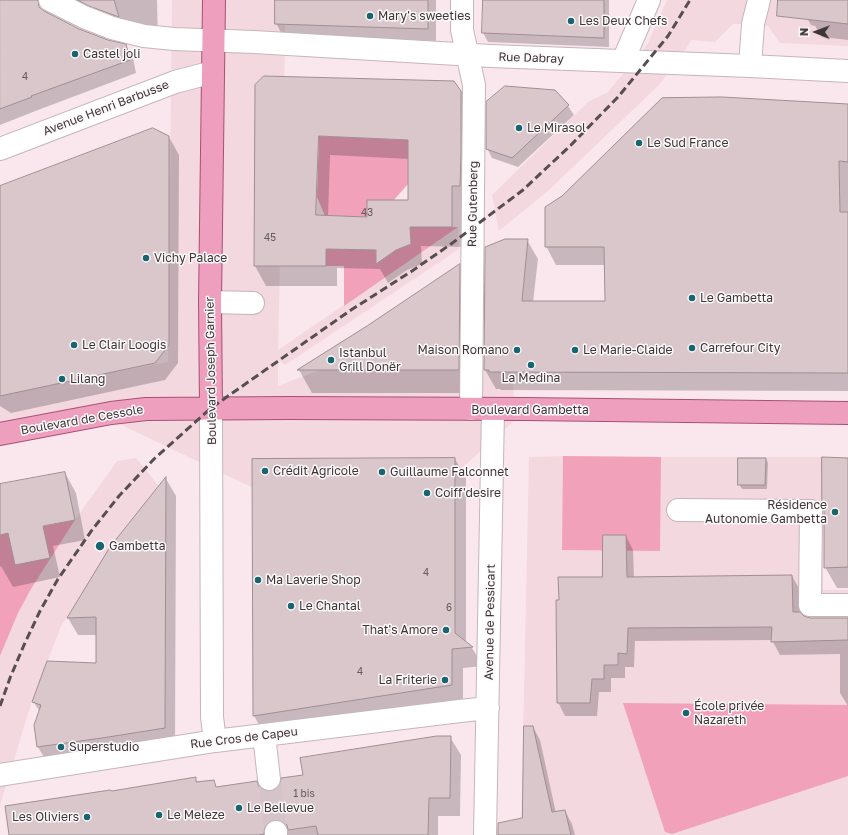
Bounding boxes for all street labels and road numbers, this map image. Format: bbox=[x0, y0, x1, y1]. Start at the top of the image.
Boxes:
street label: Rue Dabray bbox=[498, 50, 564, 66]
street label: Avenue Henri Barbusse bbox=[41, 77, 171, 139]
street label: Rue Gutenberg bbox=[465, 161, 481, 247]
street label: Boulevard Joseph Garnier bbox=[203, 297, 219, 445]
street label: Boulevard de Cessole bbox=[20, 402, 144, 438]
street label: Boulevard Gambetta bbox=[471, 403, 589, 417]
street label: Avenue de Pessicart bbox=[482, 564, 498, 680]
street label: Rue Cros de Capeu bbox=[189, 724, 299, 752]

